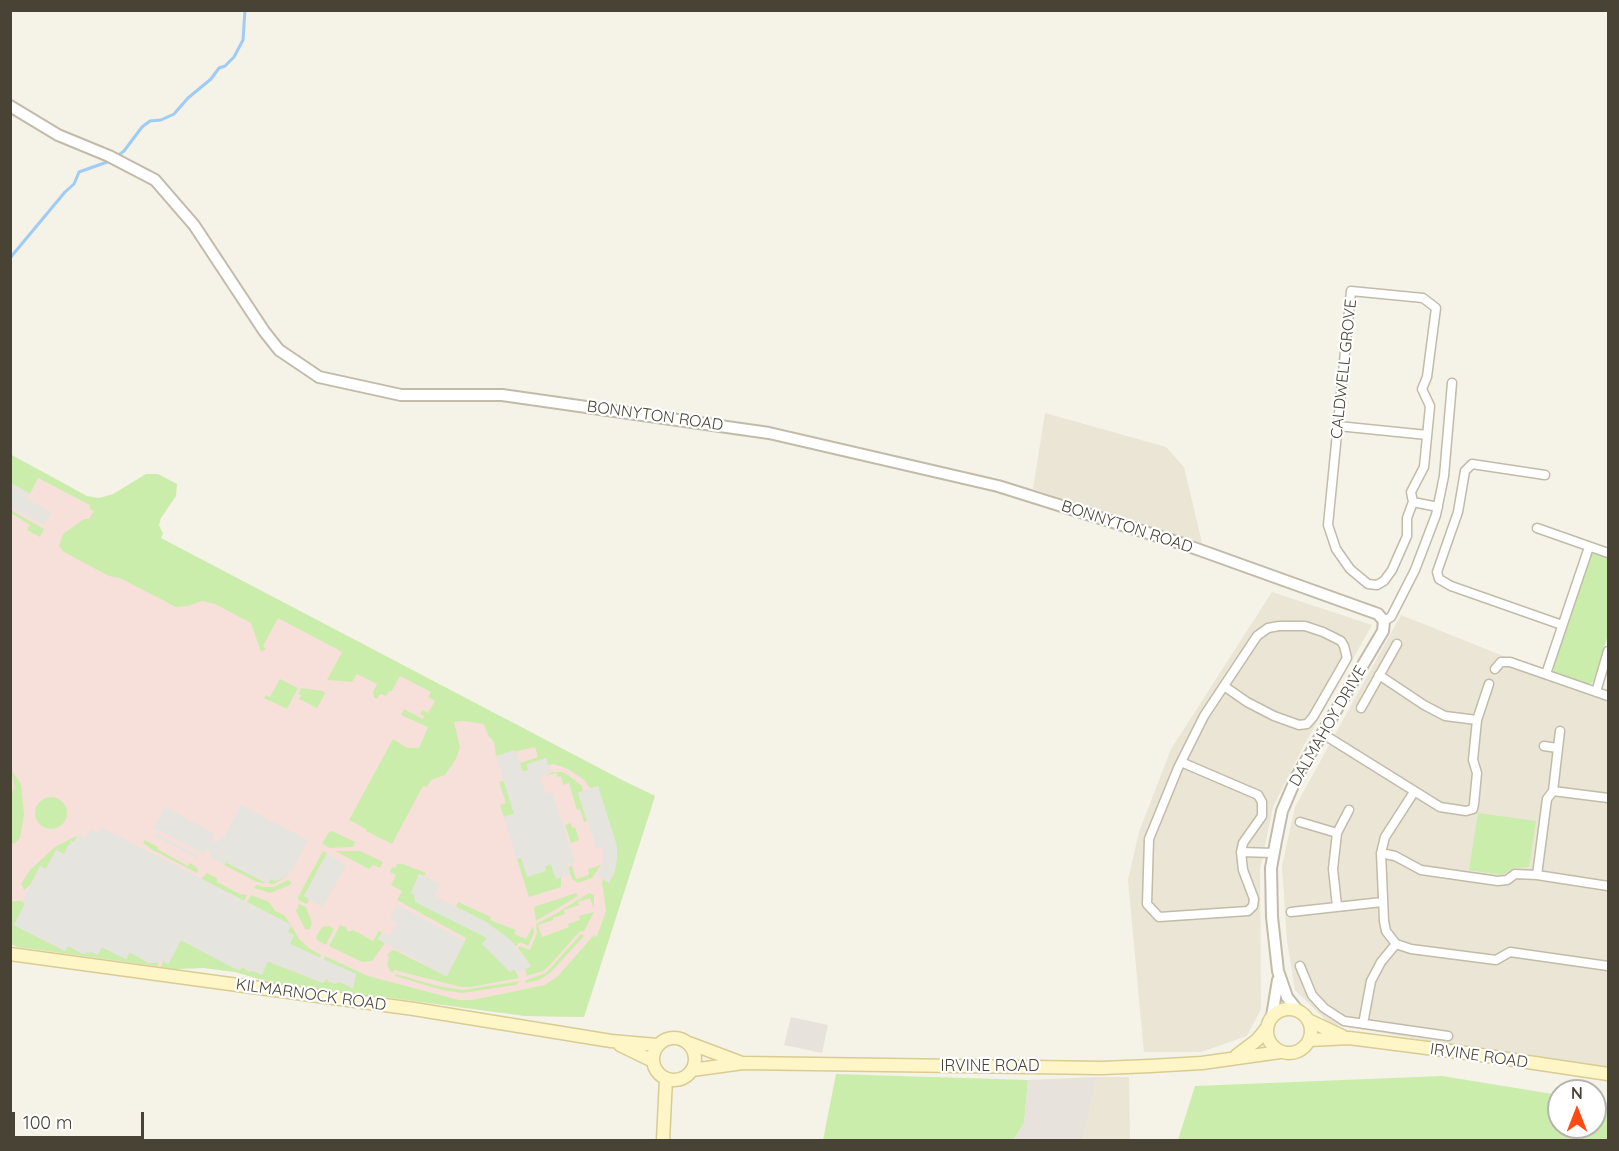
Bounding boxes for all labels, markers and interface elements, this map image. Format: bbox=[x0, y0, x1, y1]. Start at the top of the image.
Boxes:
street label: CALDWELL GROVE bbox=[1327, 298, 1361, 440]
street label: BONNYTON ROAD bbox=[586, 397, 724, 435]
street label: BONNYTON ROAD bbox=[1059, 497, 1195, 557]
street label: DALMAHOY DRIVE bbox=[1286, 662, 1370, 790]
street label: KILMARNOCK ROAD bbox=[235, 975, 387, 1015]
street label: IRVINE ROAD bbox=[1429, 1040, 1529, 1072]
street label: IRVINE ROAD bbox=[941, 1056, 1039, 1076]
north arrow bbox=[1547, 1079, 1607, 1139]
text: N bbox=[1571, 1083, 1583, 1103]
scale bar bbox=[15, 1100, 147, 1138]
text: 100 m bbox=[23, 1111, 72, 1134]

